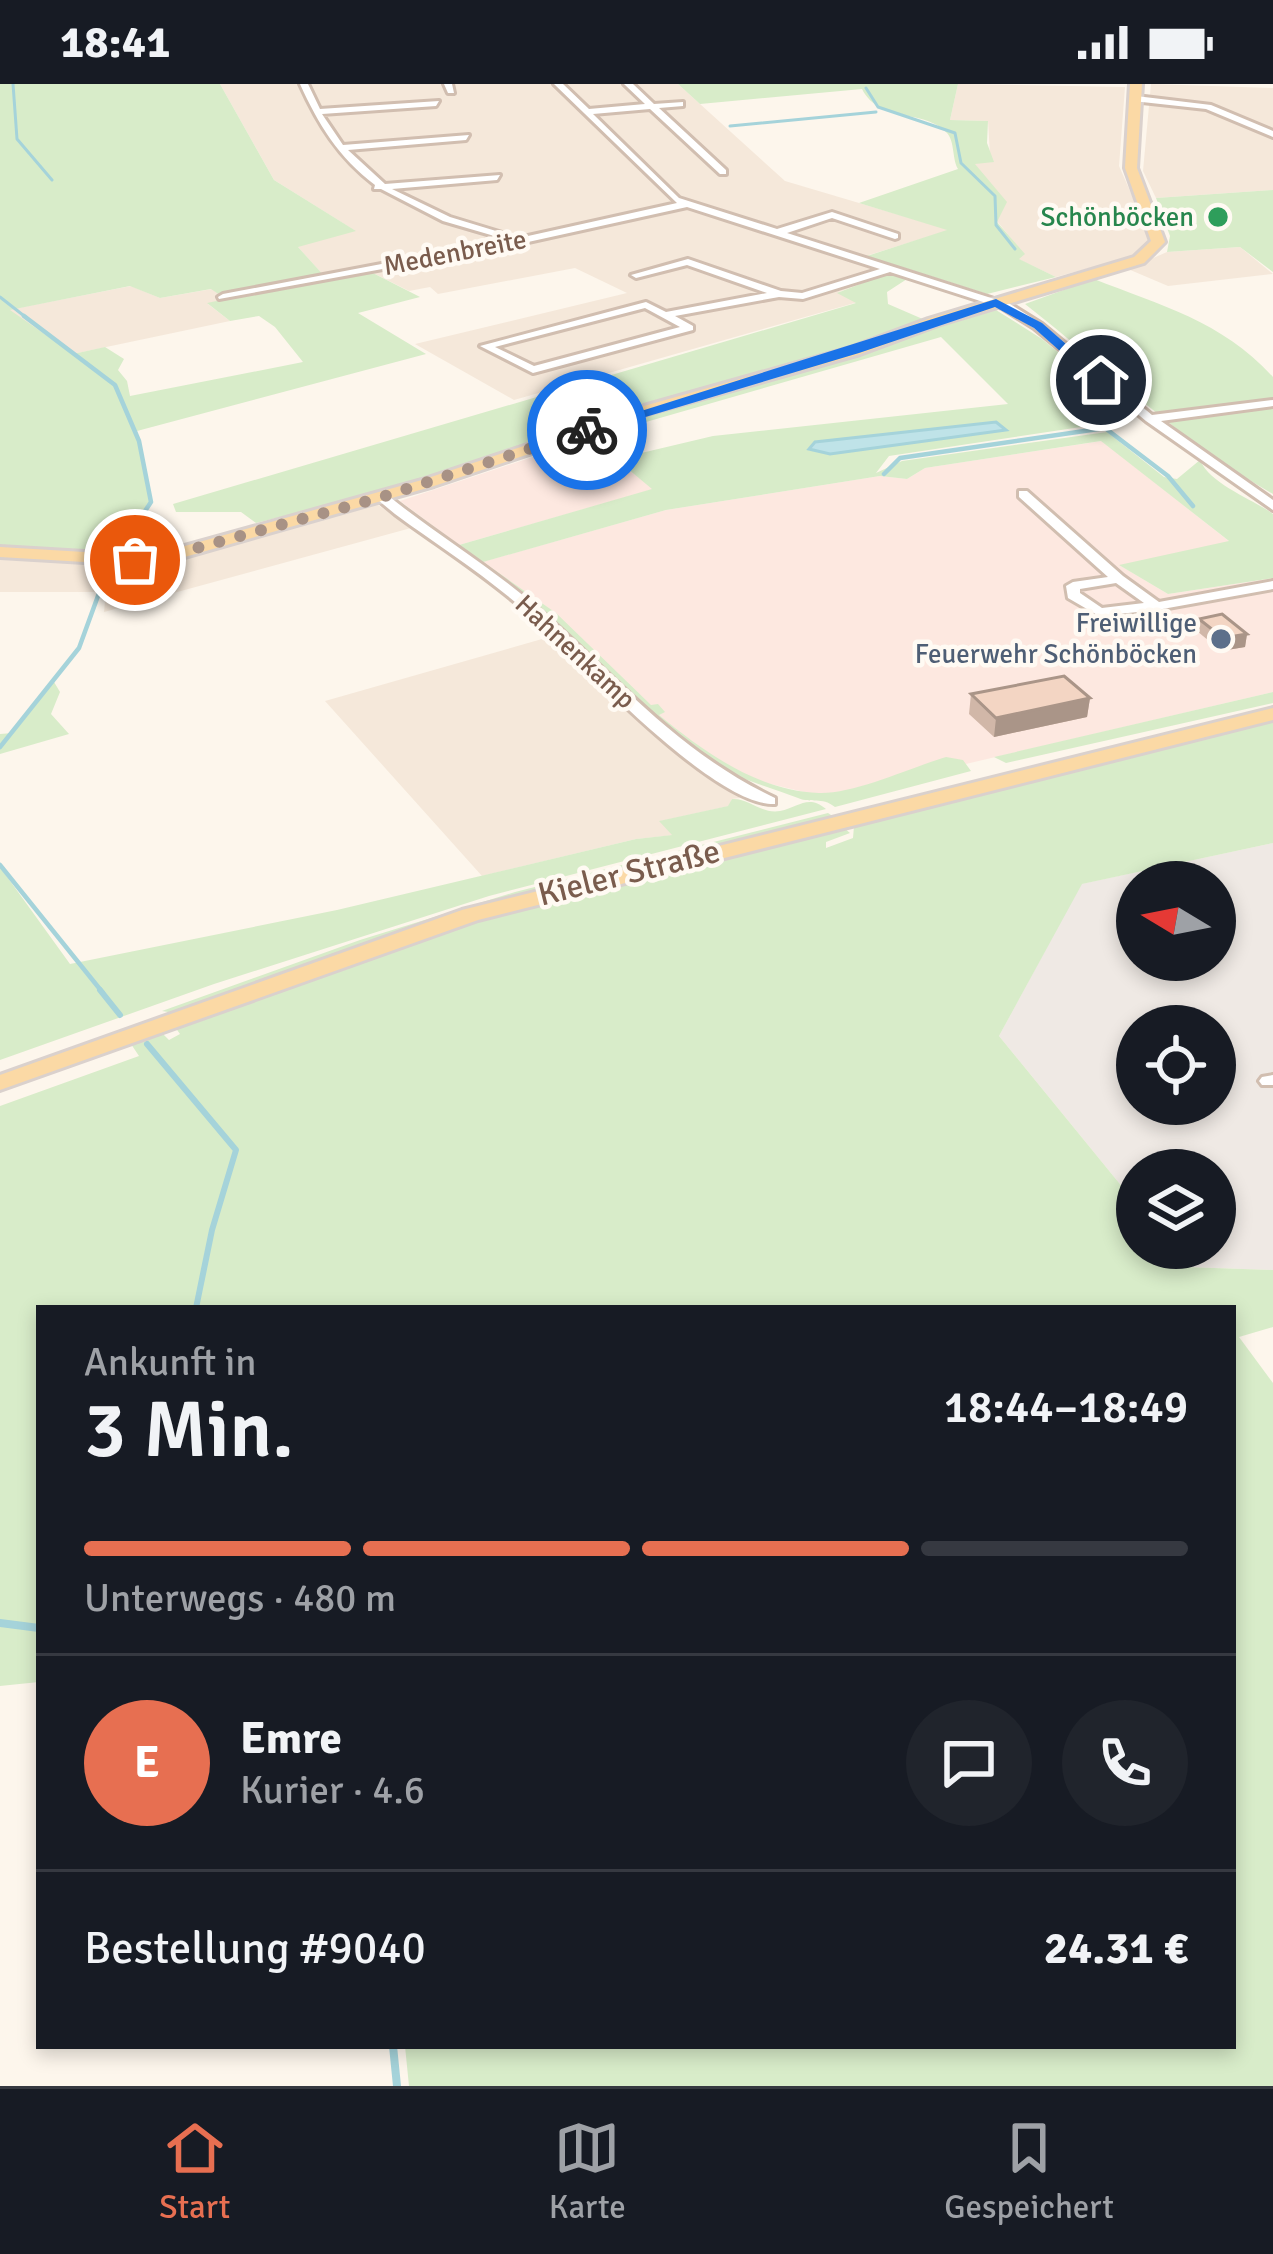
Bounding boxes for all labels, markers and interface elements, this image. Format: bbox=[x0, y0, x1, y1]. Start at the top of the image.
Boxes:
text: 18:41 bbox=[60, 15, 170, 70]
place label: Schönböcken bbox=[1041, 201, 1194, 234]
marker: Schönböcken bbox=[1205, 204, 1231, 230]
street label: Medenbreite bbox=[381, 223, 529, 283]
pin bbox=[1050, 329, 1152, 431]
icon: home bbox=[1068, 347, 1134, 413]
courier bbox=[527, 370, 647, 490]
icon: bike bbox=[554, 397, 620, 463]
pin bbox=[84, 509, 186, 611]
icon: bag bbox=[102, 527, 168, 593]
street label: Hahnenkamp bbox=[508, 588, 642, 716]
place label: Freiwillige Feuerwehr Schönböcken bbox=[915, 607, 1197, 671]
marker: Freiwillige Feuerwehr Schönböcken bbox=[1208, 626, 1234, 652]
street label: Kieler Straße bbox=[534, 831, 724, 915]
north arrow bbox=[1116, 861, 1236, 981]
map controls bbox=[1116, 861, 1236, 1269]
button: locate bbox=[1116, 1005, 1236, 1125]
button: layers bbox=[1116, 1149, 1236, 1269]
text: Ankunft in bbox=[84, 1338, 257, 1386]
text: 18:44–18:49 bbox=[944, 1380, 1188, 1435]
text: 3 Min. bbox=[84, 1383, 294, 1479]
text: Unterwegs · 480 m bbox=[84, 1574, 396, 1622]
button: chat bbox=[906, 1700, 1032, 1826]
button: phone bbox=[1062, 1700, 1188, 1826]
text: Emre bbox=[240, 1711, 342, 1766]
text: E bbox=[134, 1735, 160, 1790]
text: Kurier · 4.6 bbox=[240, 1766, 425, 1814]
text: Bestellung #9040 bbox=[84, 1921, 426, 1976]
text: 24.31 € bbox=[1044, 1921, 1188, 1976]
tab: Start bbox=[159, 2115, 230, 2228]
tab: Karte bbox=[549, 2115, 626, 2228]
tab: Gespeichert bbox=[944, 2115, 1114, 2228]

